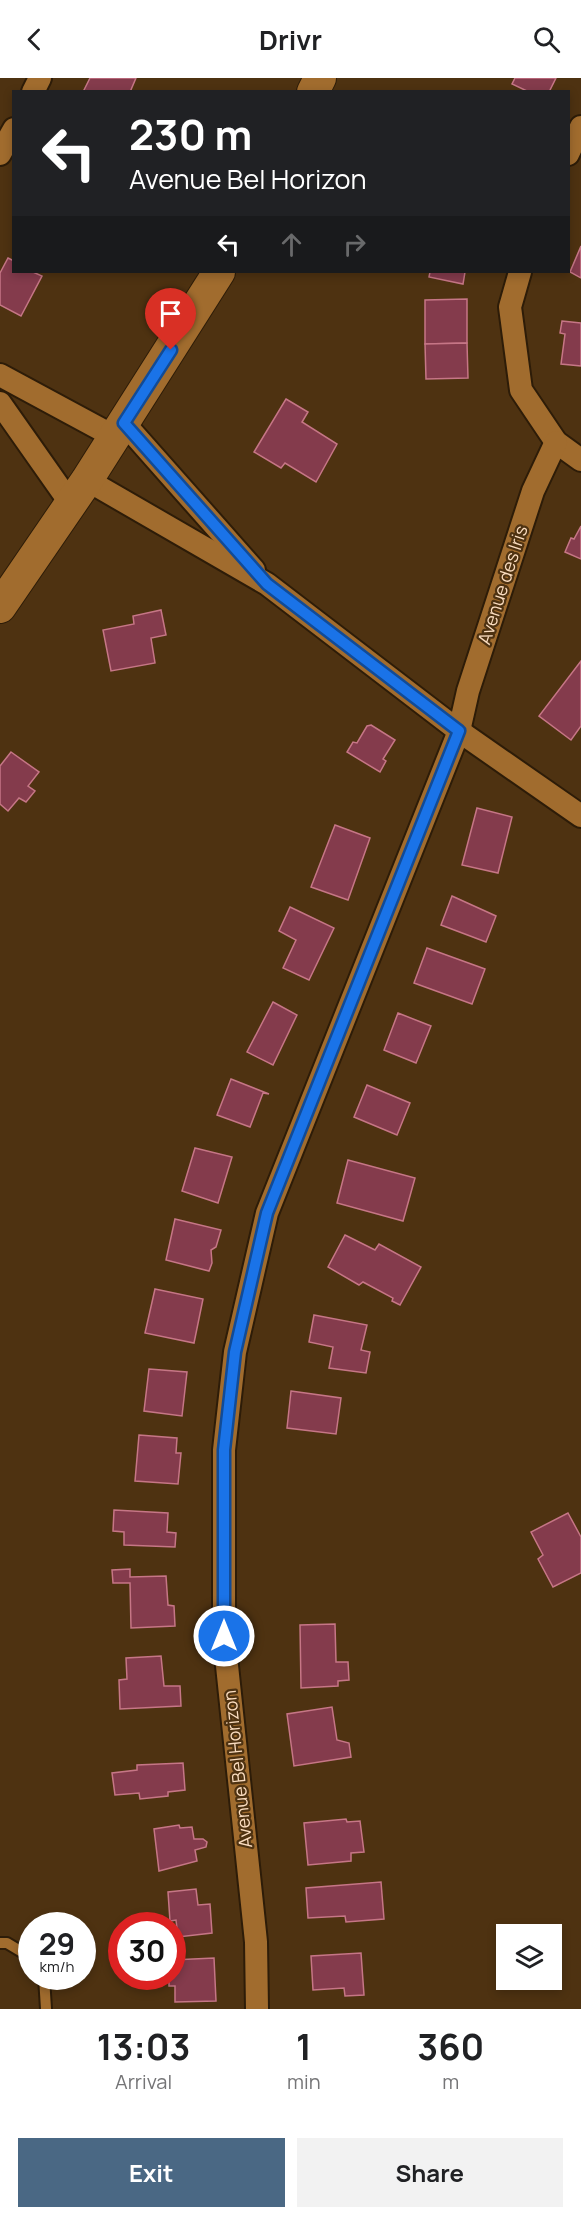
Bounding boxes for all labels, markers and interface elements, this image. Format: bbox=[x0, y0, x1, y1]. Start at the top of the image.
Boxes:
text: Drivr bbox=[259, 21, 322, 58]
icon: back bbox=[18, 23, 51, 56]
icon: search bbox=[530, 23, 563, 56]
text: 230 m bbox=[129, 105, 252, 163]
icon: left bbox=[30, 114, 108, 192]
text: Avenue Bel Horizon bbox=[129, 160, 367, 197]
icon: left bbox=[212, 228, 245, 261]
icon: ahead bbox=[275, 228, 308, 261]
icon: right bbox=[338, 228, 371, 261]
pin bbox=[145, 288, 196, 350]
icon: arrive bbox=[154, 297, 187, 330]
street label: Avenue des Iris bbox=[472, 522, 533, 647]
position arrow bbox=[192, 1604, 256, 1668]
street label: Avenue Bel Horizon bbox=[217, 1689, 257, 1849]
speed limit sign: 30 bbox=[108, 1912, 186, 1990]
text: 29 bbox=[39, 1923, 75, 1964]
map controls bbox=[496, 1924, 562, 1990]
button: layers bbox=[496, 1924, 562, 1990]
text: km/h bbox=[40, 1956, 74, 1977]
text: 13:03 bbox=[97, 2022, 190, 2071]
text: 1 bbox=[296, 2022, 312, 2071]
text: 360 bbox=[417, 2022, 484, 2071]
text: Arrival bbox=[115, 2068, 172, 2095]
text: min bbox=[287, 2068, 321, 2095]
text: m bbox=[442, 2068, 459, 2095]
button: Exit bbox=[18, 2138, 285, 2207]
button: Share bbox=[297, 2138, 563, 2207]

